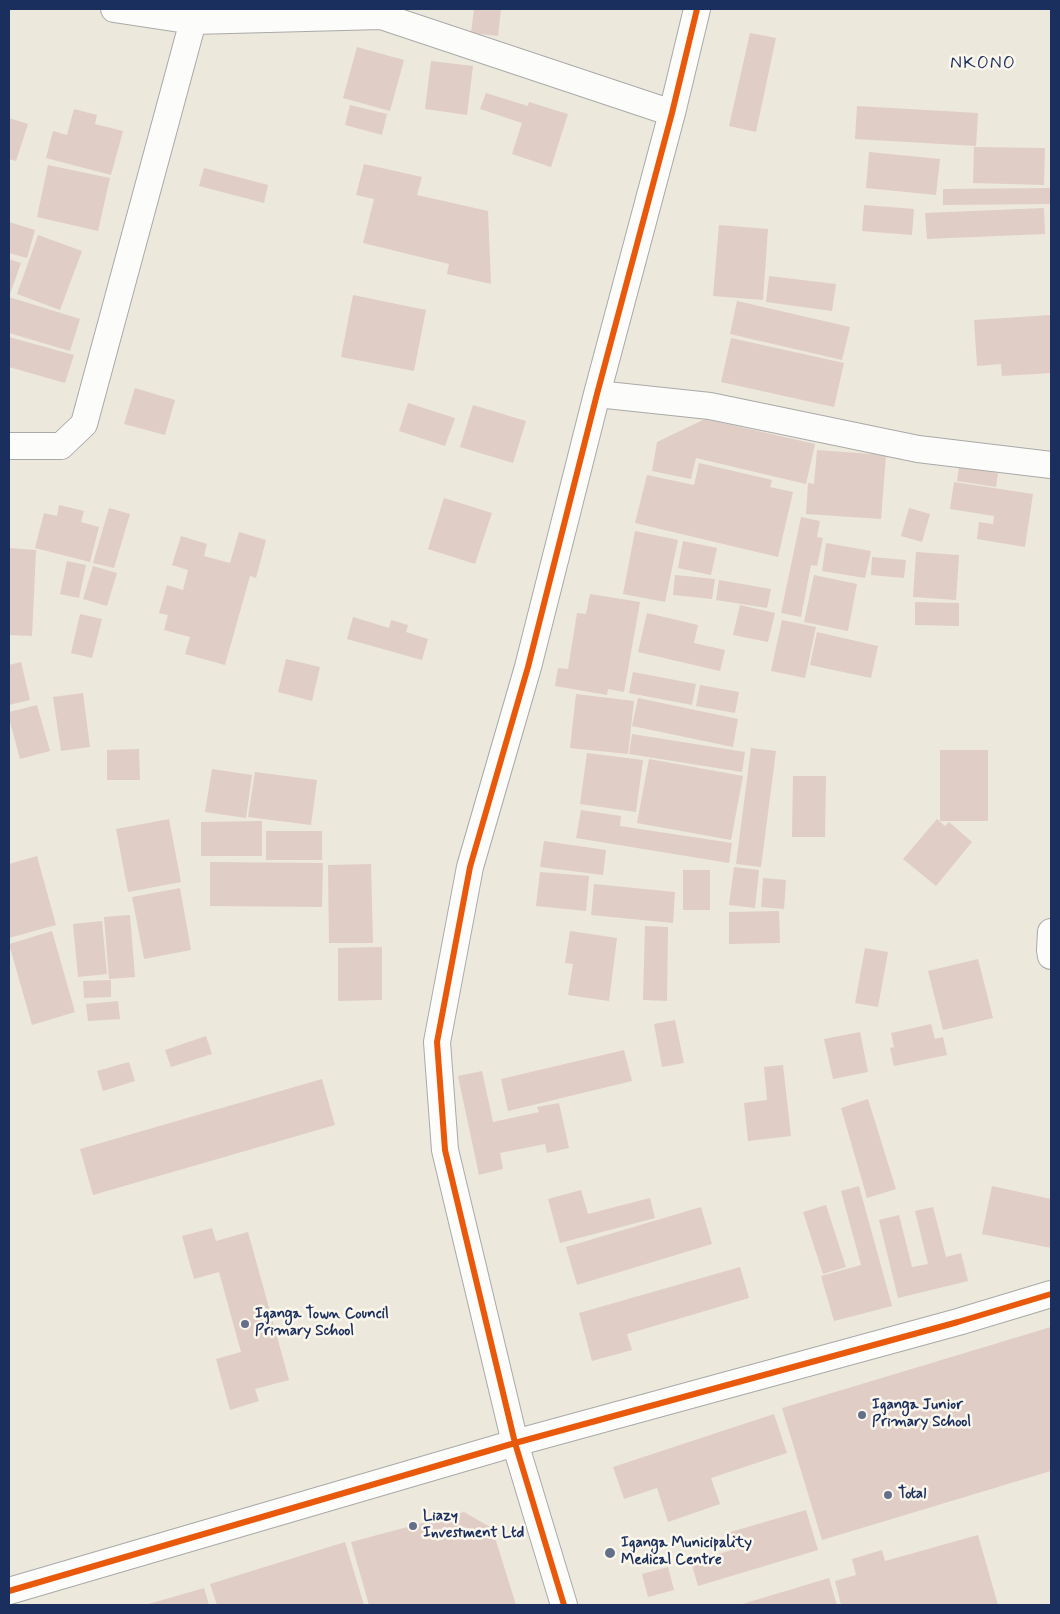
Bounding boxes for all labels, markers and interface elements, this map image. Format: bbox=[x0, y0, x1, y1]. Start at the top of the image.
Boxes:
district label: NKONO bbox=[950, 53, 1016, 75]
place label: Iganga Town Council Primary School bbox=[255, 1306, 389, 1341]
marker: Iganga Town Council Primary School bbox=[239, 1318, 251, 1330]
place label: Iganga Junior Primary School bbox=[872, 1397, 971, 1432]
marker: Iganga Junior Primary School bbox=[856, 1409, 868, 1421]
place label: Total bbox=[898, 1486, 926, 1504]
marker: Total bbox=[882, 1489, 894, 1501]
place label: Liazy Investment Ltd bbox=[423, 1508, 524, 1543]
marker: Liazy Investment Ltd bbox=[407, 1520, 419, 1532]
place label: Iganga Municipality Medical Centre bbox=[621, 1535, 752, 1570]
marker: Iganga Municipality Medical Centre bbox=[603, 1546, 617, 1560]

